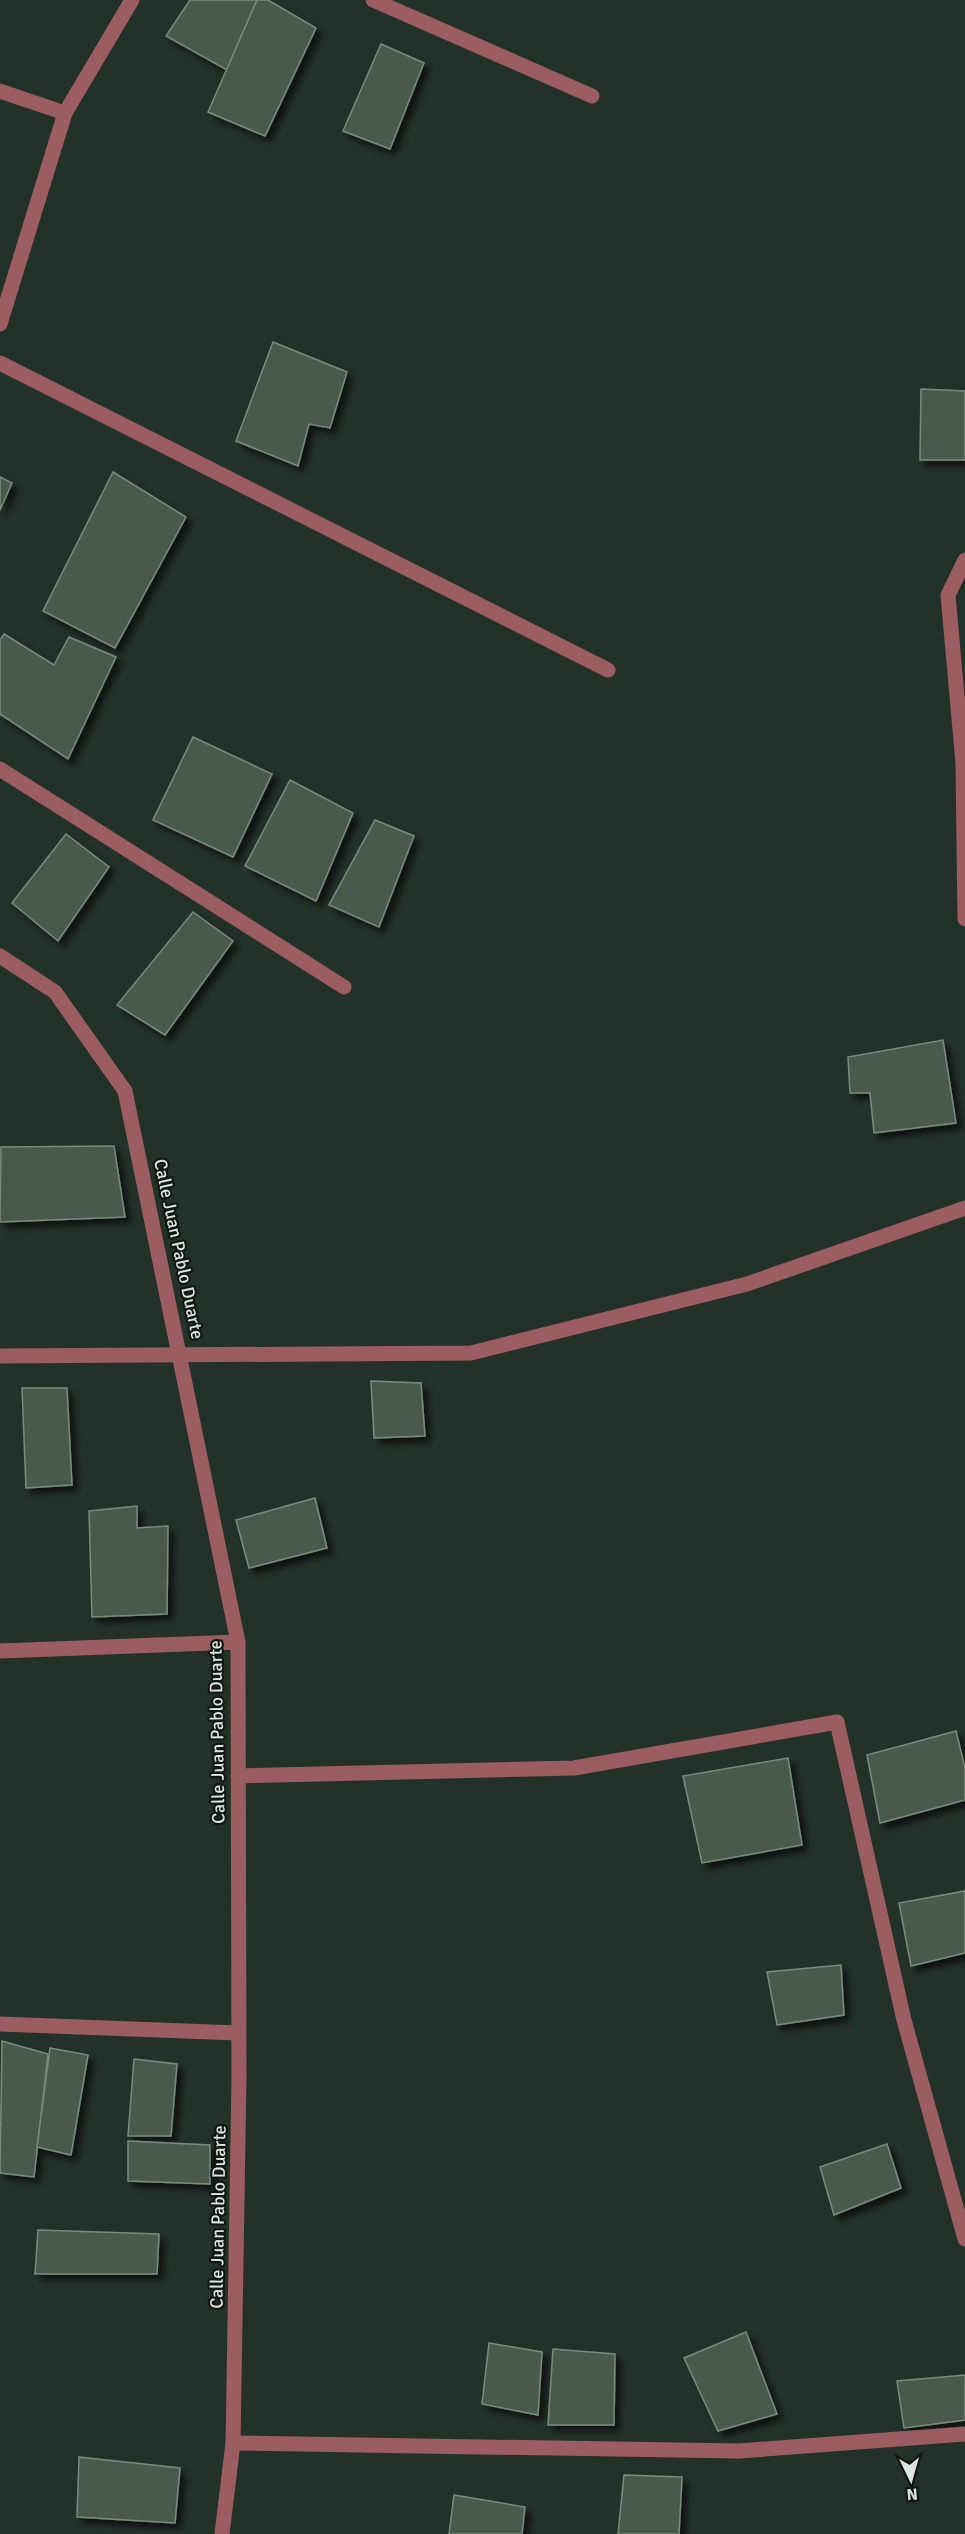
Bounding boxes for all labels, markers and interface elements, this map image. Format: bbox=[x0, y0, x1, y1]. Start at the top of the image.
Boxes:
street label: Calle Juan Pablo Duarte bbox=[149, 1157, 209, 1341]
street label: Calle Juan Pablo Duarte bbox=[204, 1640, 230, 1824]
street label: Calle Juan Pablo Duarte bbox=[205, 2125, 231, 2309]
north arrow bbox=[881, 2450, 941, 2510]
text: N bbox=[906, 2483, 919, 2504]

